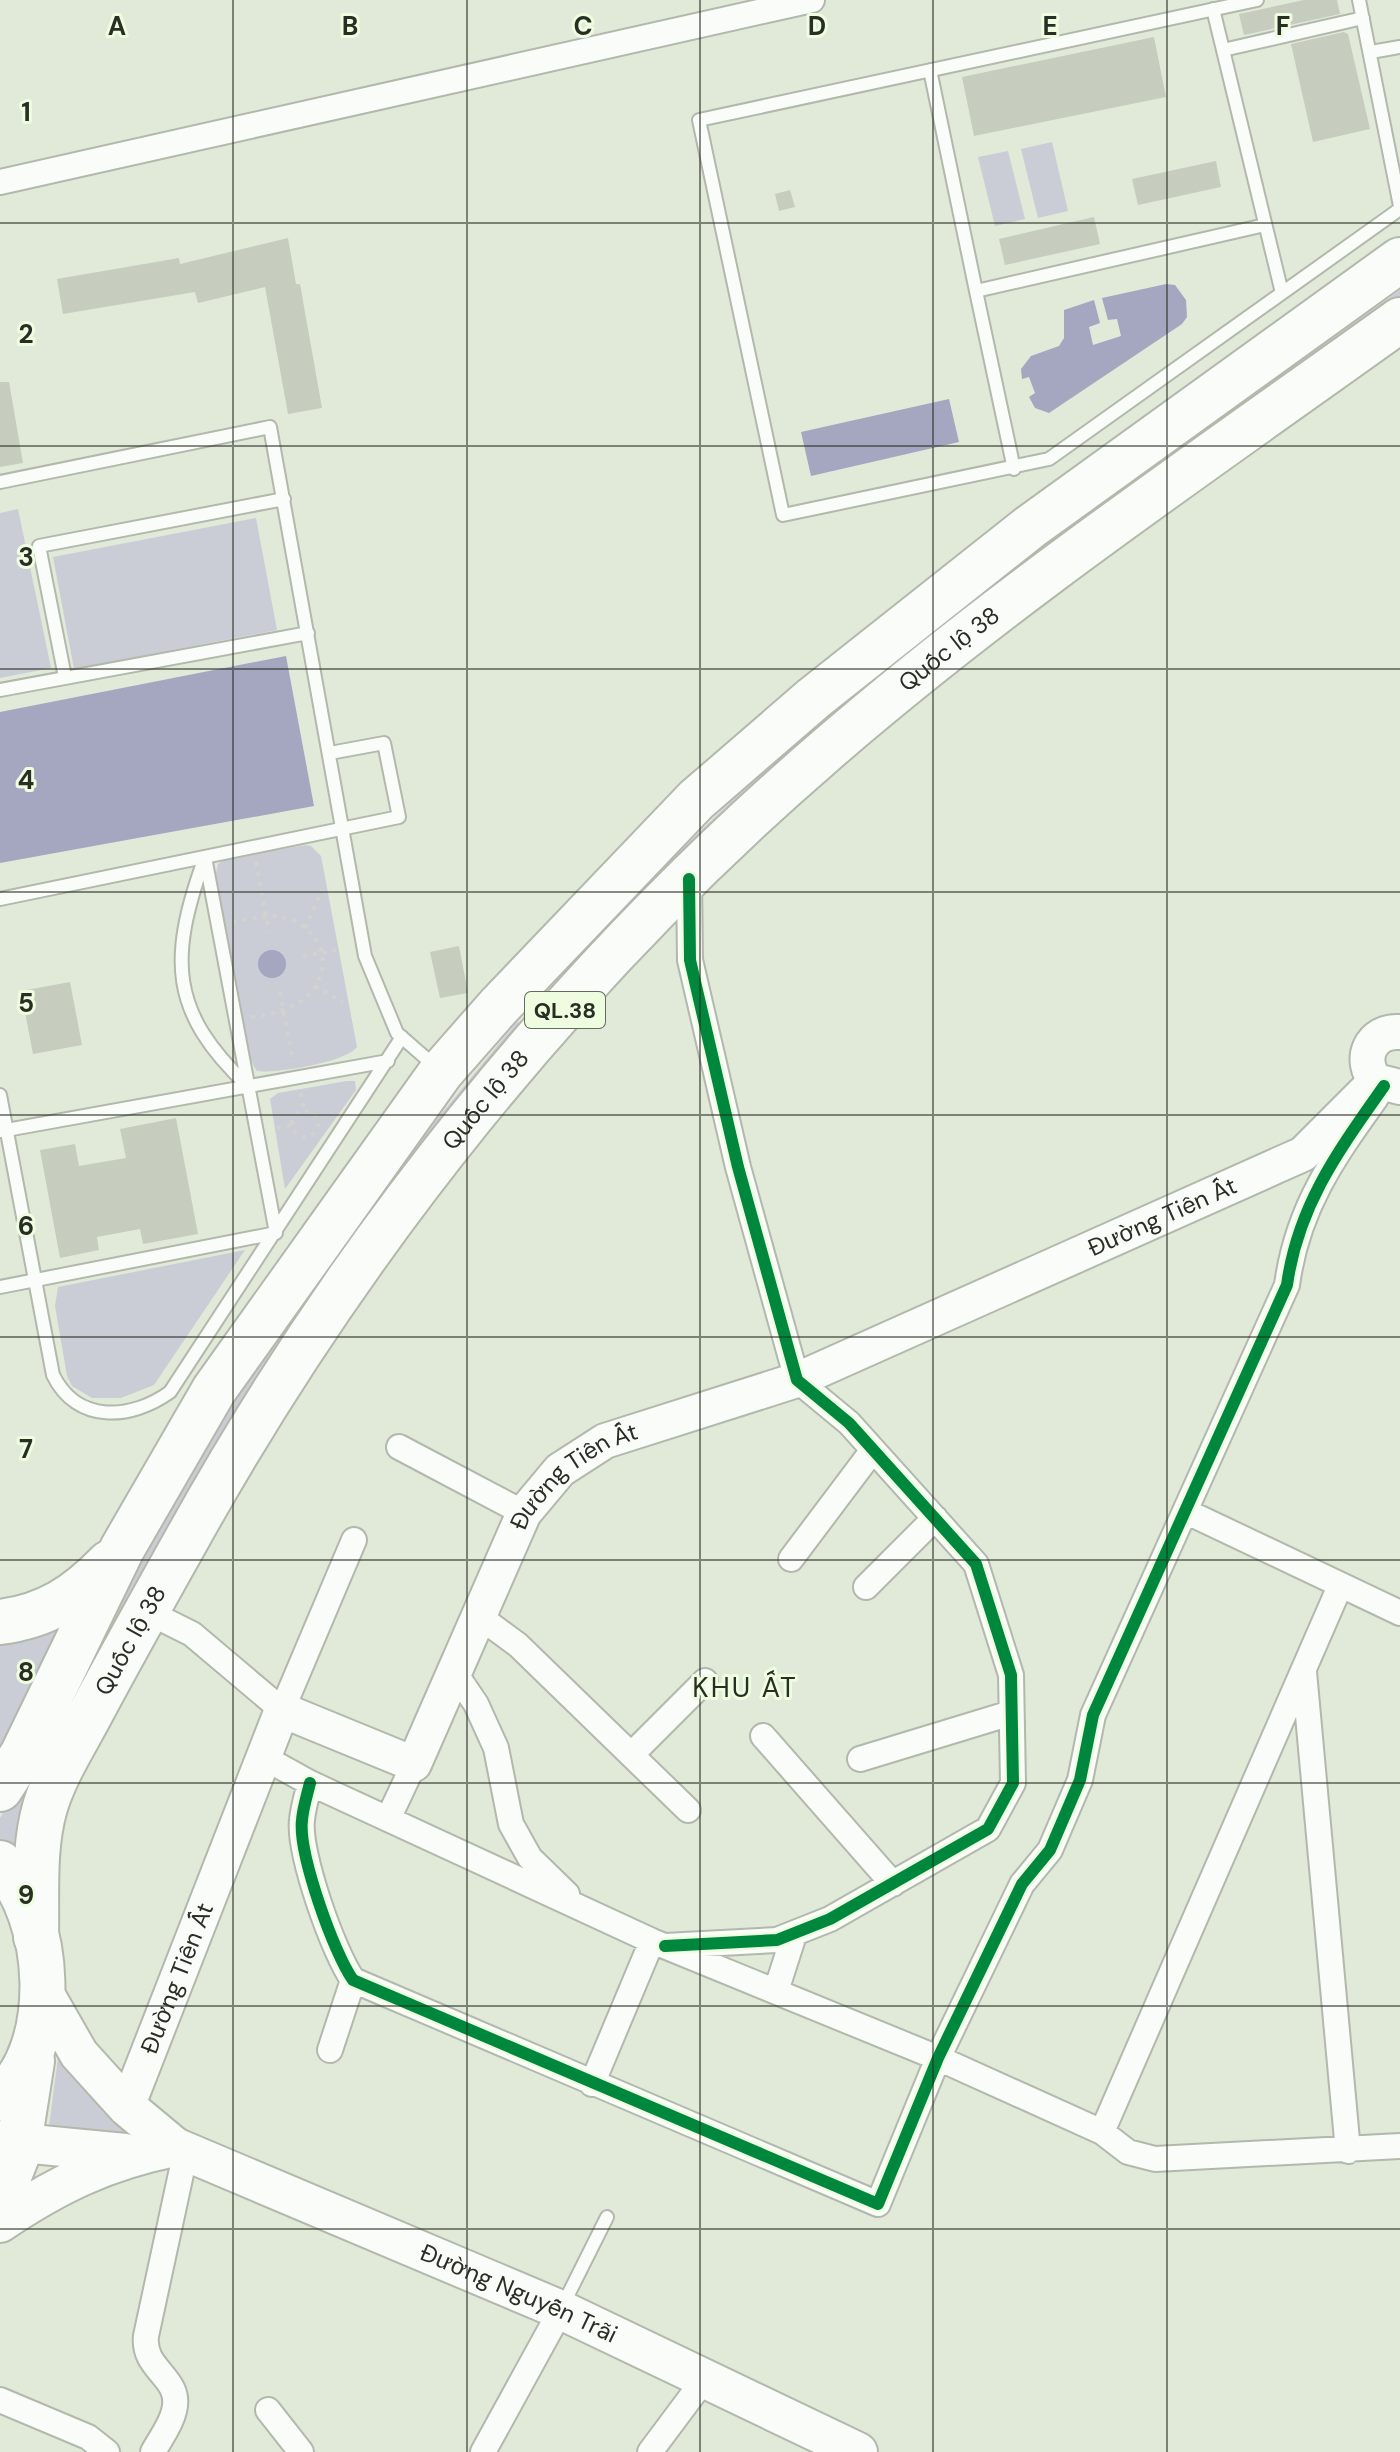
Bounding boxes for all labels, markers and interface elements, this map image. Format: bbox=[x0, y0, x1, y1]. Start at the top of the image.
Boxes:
text: A bbox=[108, 9, 126, 43]
text: B bbox=[342, 9, 358, 43]
text: C bbox=[573, 9, 593, 43]
text: D bbox=[808, 9, 826, 43]
text: E bbox=[1042, 9, 1058, 43]
text: F bbox=[1276, 9, 1290, 43]
text: 1 bbox=[21, 95, 31, 129]
text: 2 bbox=[18, 317, 34, 351]
text: 3 bbox=[18, 540, 34, 574]
street label: Quốc lộ 38 bbox=[892, 599, 1006, 698]
text: 4 bbox=[18, 763, 34, 797]
text: 5 bbox=[18, 986, 34, 1020]
road number: QL.38 bbox=[525, 992, 605, 1028]
street label: Quốc lộ 38 bbox=[435, 1043, 535, 1156]
street label: Đường Tiên Ất bbox=[1083, 1170, 1241, 1263]
text: 6 bbox=[18, 1209, 34, 1243]
street label: Đường Tiên Ất bbox=[503, 1416, 641, 1534]
text: 7 bbox=[19, 1432, 33, 1466]
street label: Quốc lộ 38 bbox=[87, 1580, 173, 1701]
text: 8 bbox=[18, 1655, 34, 1689]
district label: KHU ẤT bbox=[692, 1669, 798, 1706]
text: 9 bbox=[18, 1878, 34, 1912]
street label: Đường Tiên Ất bbox=[133, 1898, 220, 2058]
street label: Đường Nguyễn Trãi bbox=[416, 2236, 622, 2350]

